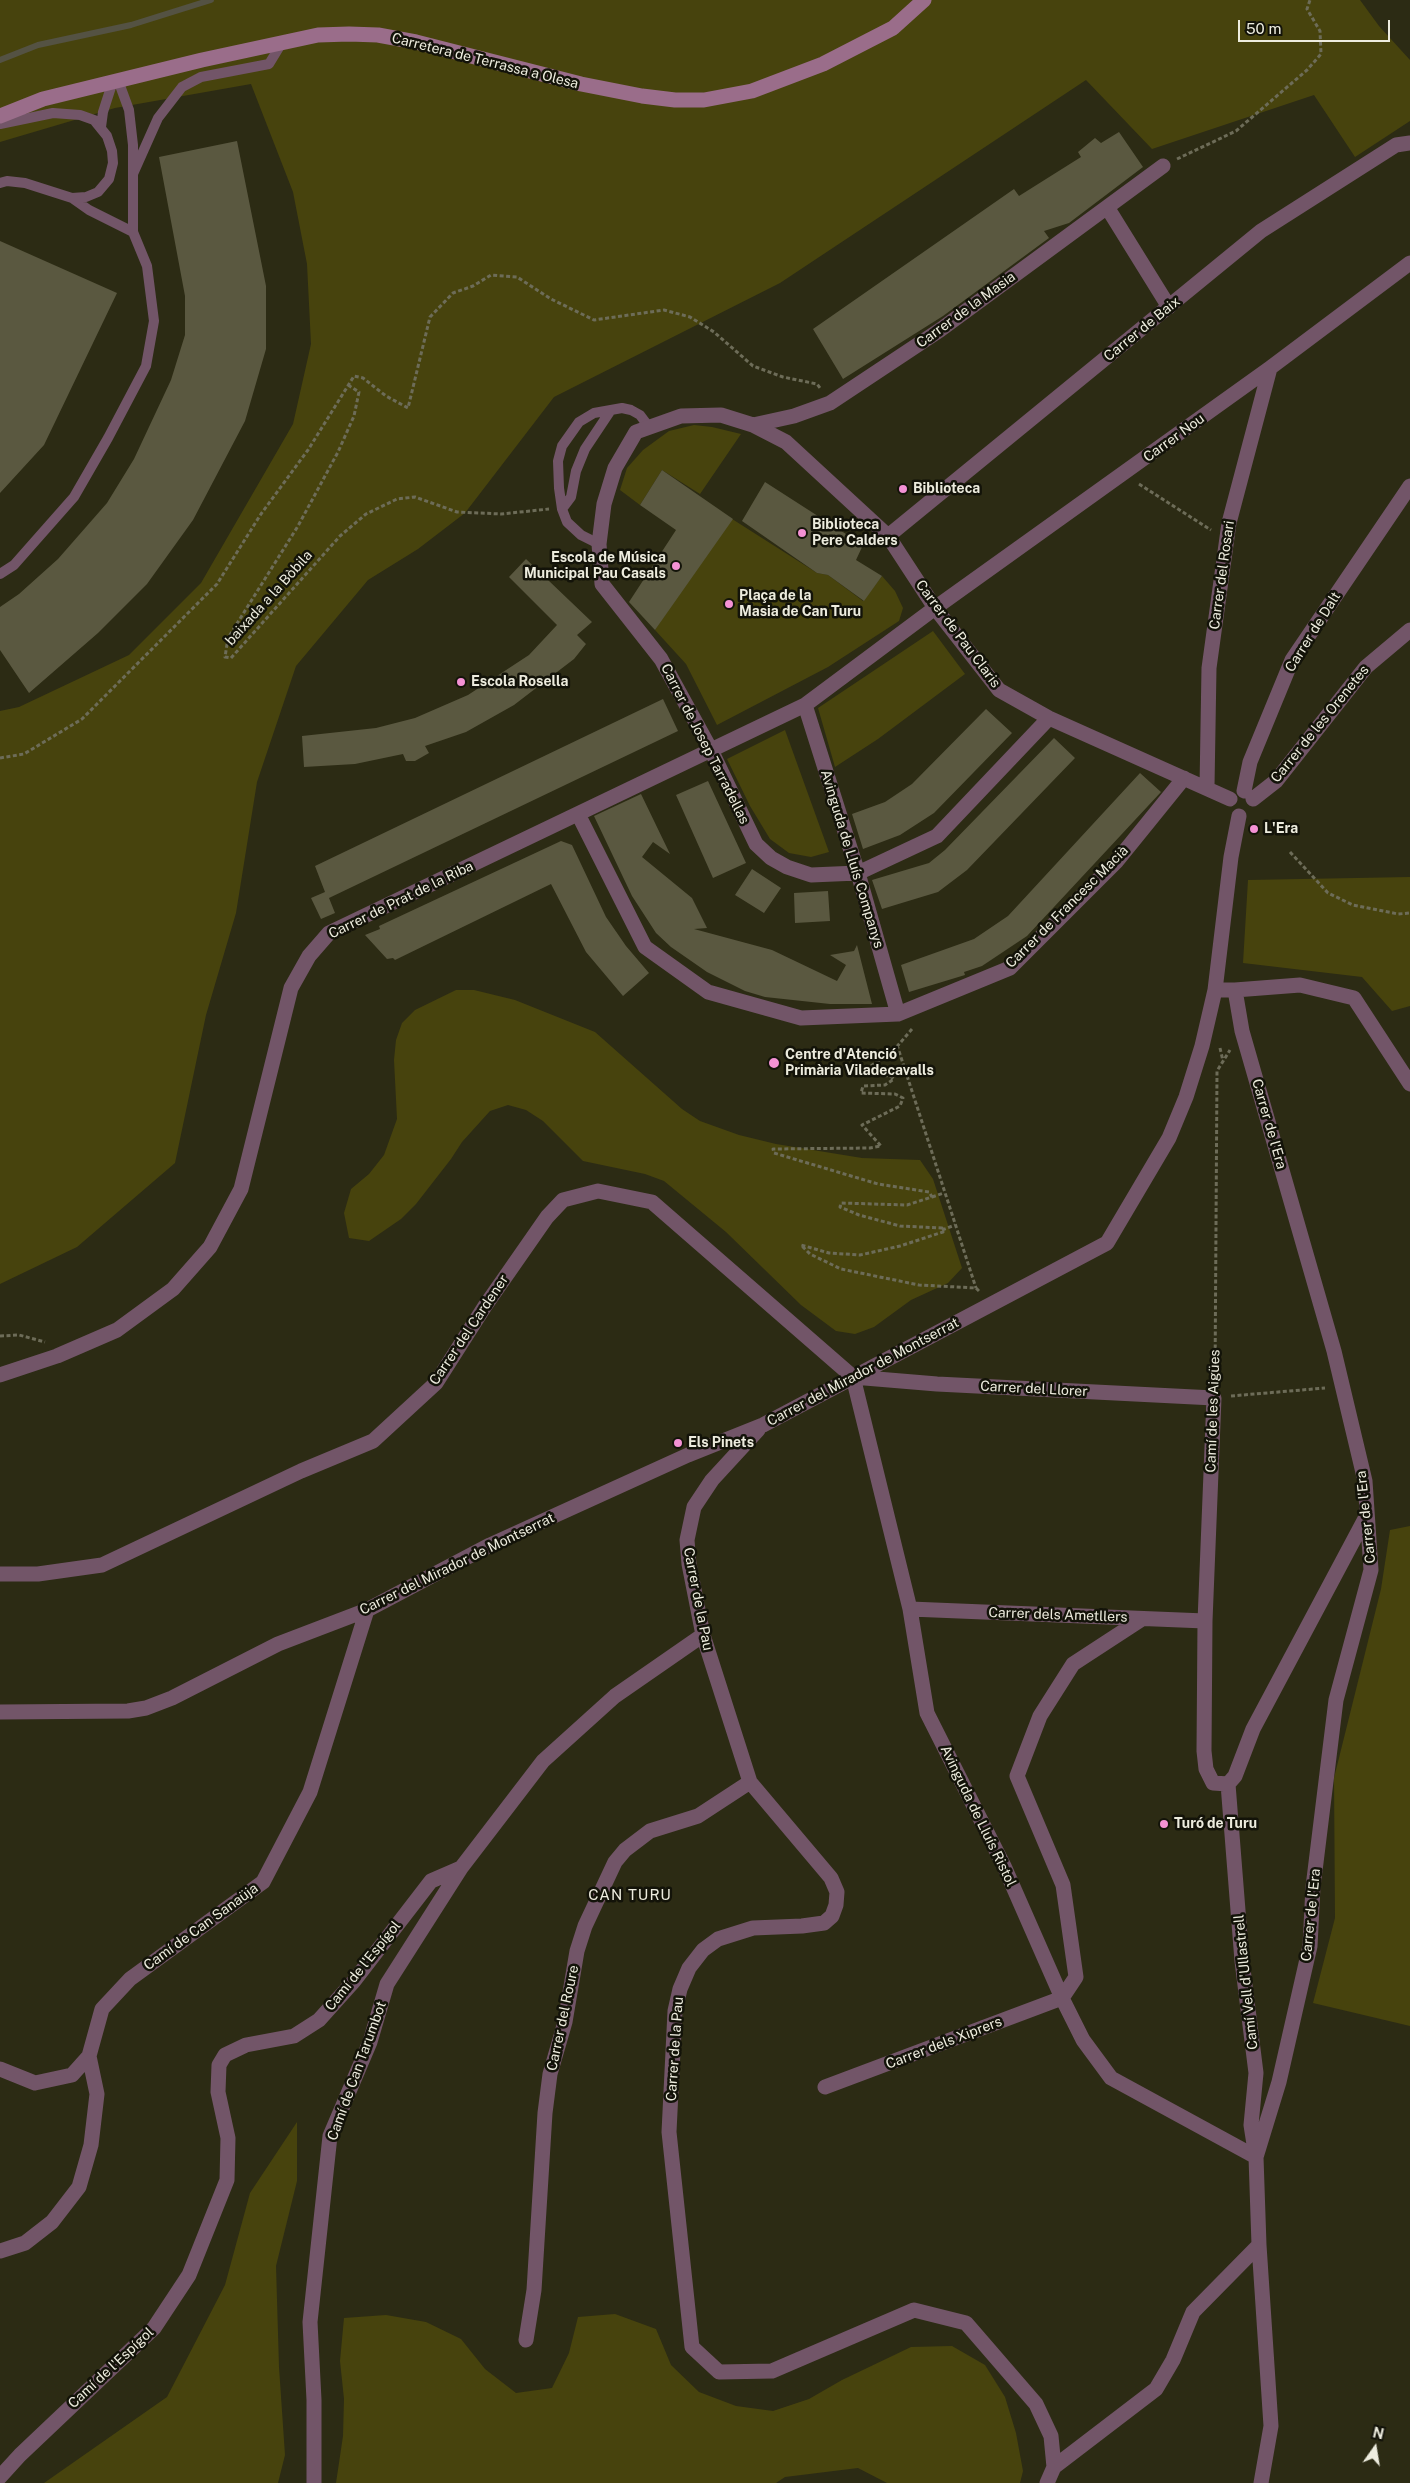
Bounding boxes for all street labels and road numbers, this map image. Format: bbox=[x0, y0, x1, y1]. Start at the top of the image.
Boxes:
street label: Carretera de Terrassa a Olesa bbox=[390, 30, 580, 92]
street label: Carrer de la Masia bbox=[913, 268, 1019, 352]
street label: Carrer de Baix bbox=[1101, 293, 1183, 365]
street label: Carrer Nou bbox=[1140, 410, 1208, 466]
street label: Carrer del Rosari bbox=[1206, 519, 1238, 631]
street label: baixada a la Bòbila bbox=[222, 547, 316, 649]
street label: Carrer de Pau Claris bbox=[912, 577, 1004, 691]
street label: Carrer de Dalt bbox=[1282, 589, 1344, 675]
street label: Carrer de Josep Tarradellas bbox=[657, 661, 753, 827]
street label: Carrer de les Orenetes bbox=[1267, 662, 1373, 786]
street label: Avinguda de Lluís Companys bbox=[817, 768, 887, 950]
street label: Carrer de Francesc Macià bbox=[1002, 842, 1132, 972]
street label: Carrer de Prat de la Riba bbox=[326, 858, 476, 942]
street label: Carrer de l'Era bbox=[1248, 1077, 1290, 1171]
street label: Carrer del Cardener bbox=[426, 1272, 512, 1388]
street label: Carrer del Mirador de Montserrat bbox=[764, 1314, 962, 1430]
street label: Camí de les Aigües bbox=[1202, 1349, 1224, 1473]
street label: Carrer del Llorer bbox=[980, 1378, 1088, 1400]
street label: Carrer de l'Era bbox=[1353, 1470, 1379, 1564]
street label: Carrer del Mirador de Montserrat bbox=[357, 1509, 557, 1619]
street label: Carrer de la Pau bbox=[680, 1546, 716, 1652]
street label: Carrer dels Ametllers bbox=[988, 1604, 1128, 1626]
street label: Avinguda de Lluís Ristol bbox=[936, 1743, 1020, 1889]
street label: Carrer de l'Era bbox=[1298, 1868, 1324, 1962]
street label: Camí de Can Sanaüja bbox=[141, 1880, 261, 1974]
street label: Camí Vell d'Ullastrell bbox=[1231, 1914, 1261, 2050]
street label: Camí de l'Espígol bbox=[322, 1918, 404, 2014]
street label: Carrer del Roure bbox=[544, 1964, 582, 2072]
street label: Carrer de la Pau bbox=[663, 1996, 687, 2102]
street label: Camí de Can Tarumbot bbox=[324, 1999, 390, 2143]
street label: Carrer dels Xiprers bbox=[884, 2013, 1004, 2073]
street label: Camí de l'Espígol bbox=[65, 2324, 157, 2412]

